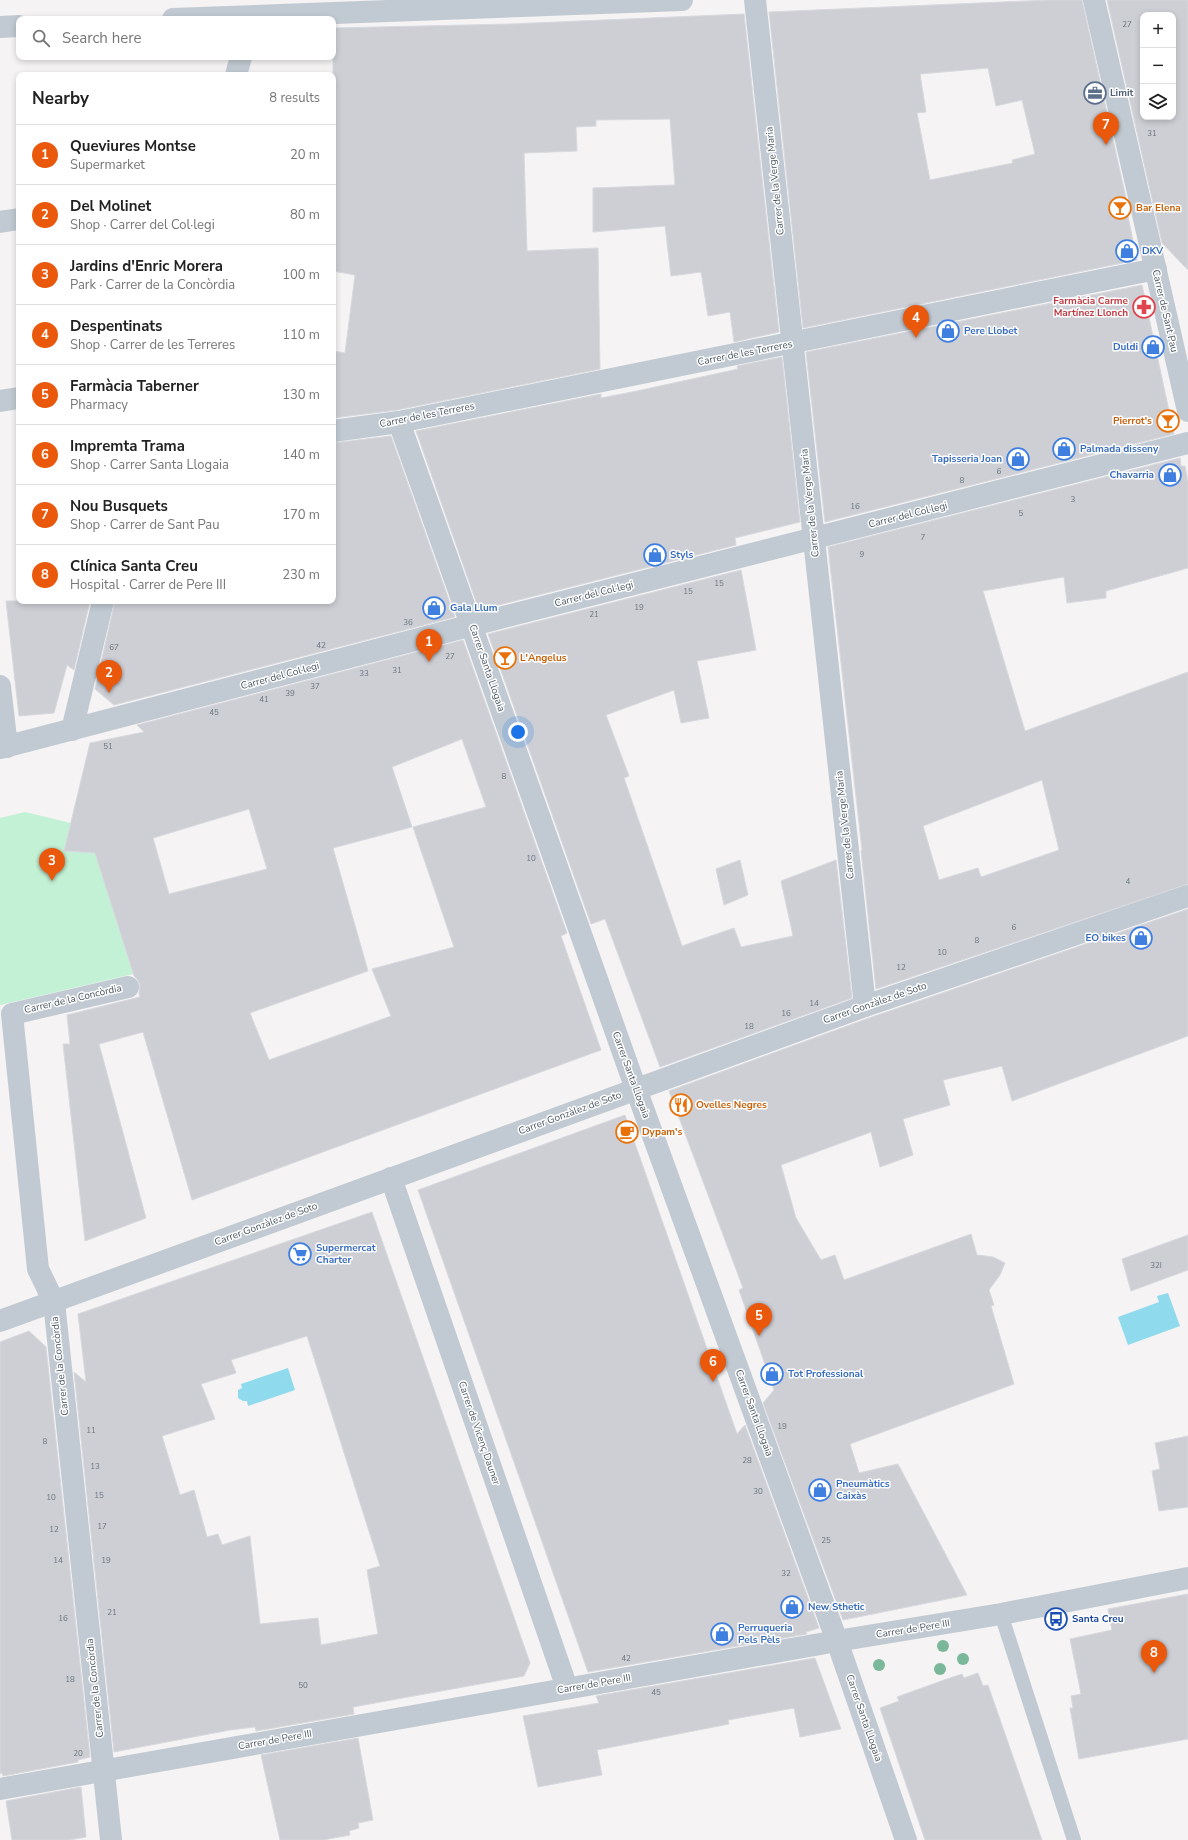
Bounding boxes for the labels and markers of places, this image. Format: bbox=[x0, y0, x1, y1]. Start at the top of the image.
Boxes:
office icon: Limit bbox=[1082, 80, 1108, 106]
place label: Limit bbox=[1110, 86, 1133, 100]
pin: 7 bbox=[1093, 112, 1119, 145]
bar icon: Bar Elena bbox=[1107, 195, 1133, 221]
place label: Bar Elena bbox=[1136, 201, 1181, 215]
shop icon: DKV bbox=[1114, 238, 1140, 264]
place label: DKV bbox=[1142, 244, 1164, 258]
place label: Farmàcia Carme Martínez Llonch bbox=[1053, 294, 1129, 320]
pharmacy icon: Farmàcia Carme Martínez Llonch bbox=[1131, 294, 1157, 320]
pin: 4 bbox=[903, 305, 929, 338]
shop icon: Pere Llobet bbox=[935, 318, 961, 344]
place label: Pere Llobet bbox=[964, 324, 1018, 338]
shop icon: Duldi bbox=[1140, 334, 1166, 360]
place label: Duldi bbox=[1113, 340, 1138, 354]
bar icon: Pierrot's bbox=[1155, 408, 1181, 434]
place label: Pierrot's bbox=[1113, 414, 1152, 428]
shop icon: Palmada disseny bbox=[1051, 436, 1077, 462]
place label: Palmada disseny bbox=[1080, 442, 1159, 456]
shop icon: Tapisseria Joan bbox=[1005, 446, 1031, 472]
place label: Tapisseria Joan bbox=[932, 452, 1002, 466]
shop icon: Chavarria bbox=[1157, 462, 1183, 488]
place label: Chavarria bbox=[1109, 468, 1154, 482]
shop icon: Styls bbox=[642, 542, 668, 568]
place label: Styls bbox=[670, 548, 694, 562]
shop icon: Gala Llum bbox=[421, 595, 447, 621]
place label: Gala Llum bbox=[450, 601, 498, 615]
pin: 1 bbox=[416, 629, 442, 662]
bar icon: L'Angelus bbox=[492, 645, 518, 671]
place label: L'Angelus bbox=[520, 651, 567, 665]
pin: 2 bbox=[96, 660, 122, 693]
pin: 3 bbox=[39, 848, 65, 881]
shop icon: EO bikes bbox=[1128, 925, 1154, 951]
place label: EO bikes bbox=[1085, 931, 1126, 945]
restaurant icon: Ovelles Negres bbox=[668, 1092, 694, 1118]
place label: Ovelles Negres bbox=[696, 1098, 767, 1112]
cafe icon: Dypam's bbox=[614, 1119, 640, 1145]
place label: Dypam's bbox=[642, 1125, 683, 1139]
supermarket icon: Supermercat Charter bbox=[287, 1241, 313, 1267]
place label: Supermercat Charter bbox=[316, 1241, 376, 1267]
pin: 5 bbox=[746, 1303, 772, 1336]
pin: 6 bbox=[700, 1349, 726, 1382]
shop icon: Tot Professional bbox=[759, 1361, 785, 1387]
place label: Tot Professional bbox=[788, 1367, 864, 1381]
shop icon: Pneumàtics Caixàs bbox=[807, 1477, 833, 1503]
place label: Pneumàtics Caixàs bbox=[836, 1477, 890, 1503]
shop icon: New Sthetic bbox=[779, 1594, 805, 1620]
place label: New Sthetic bbox=[808, 1600, 865, 1614]
bus stop icon: Santa Creu bbox=[1043, 1606, 1069, 1632]
place label: Santa Creu bbox=[1072, 1612, 1124, 1626]
shop icon: Perruqueria Pels Pèls bbox=[709, 1621, 735, 1647]
place label: Perruqueria Pels Pèls bbox=[738, 1621, 792, 1647]
pin: 8 bbox=[1141, 1640, 1167, 1673]

